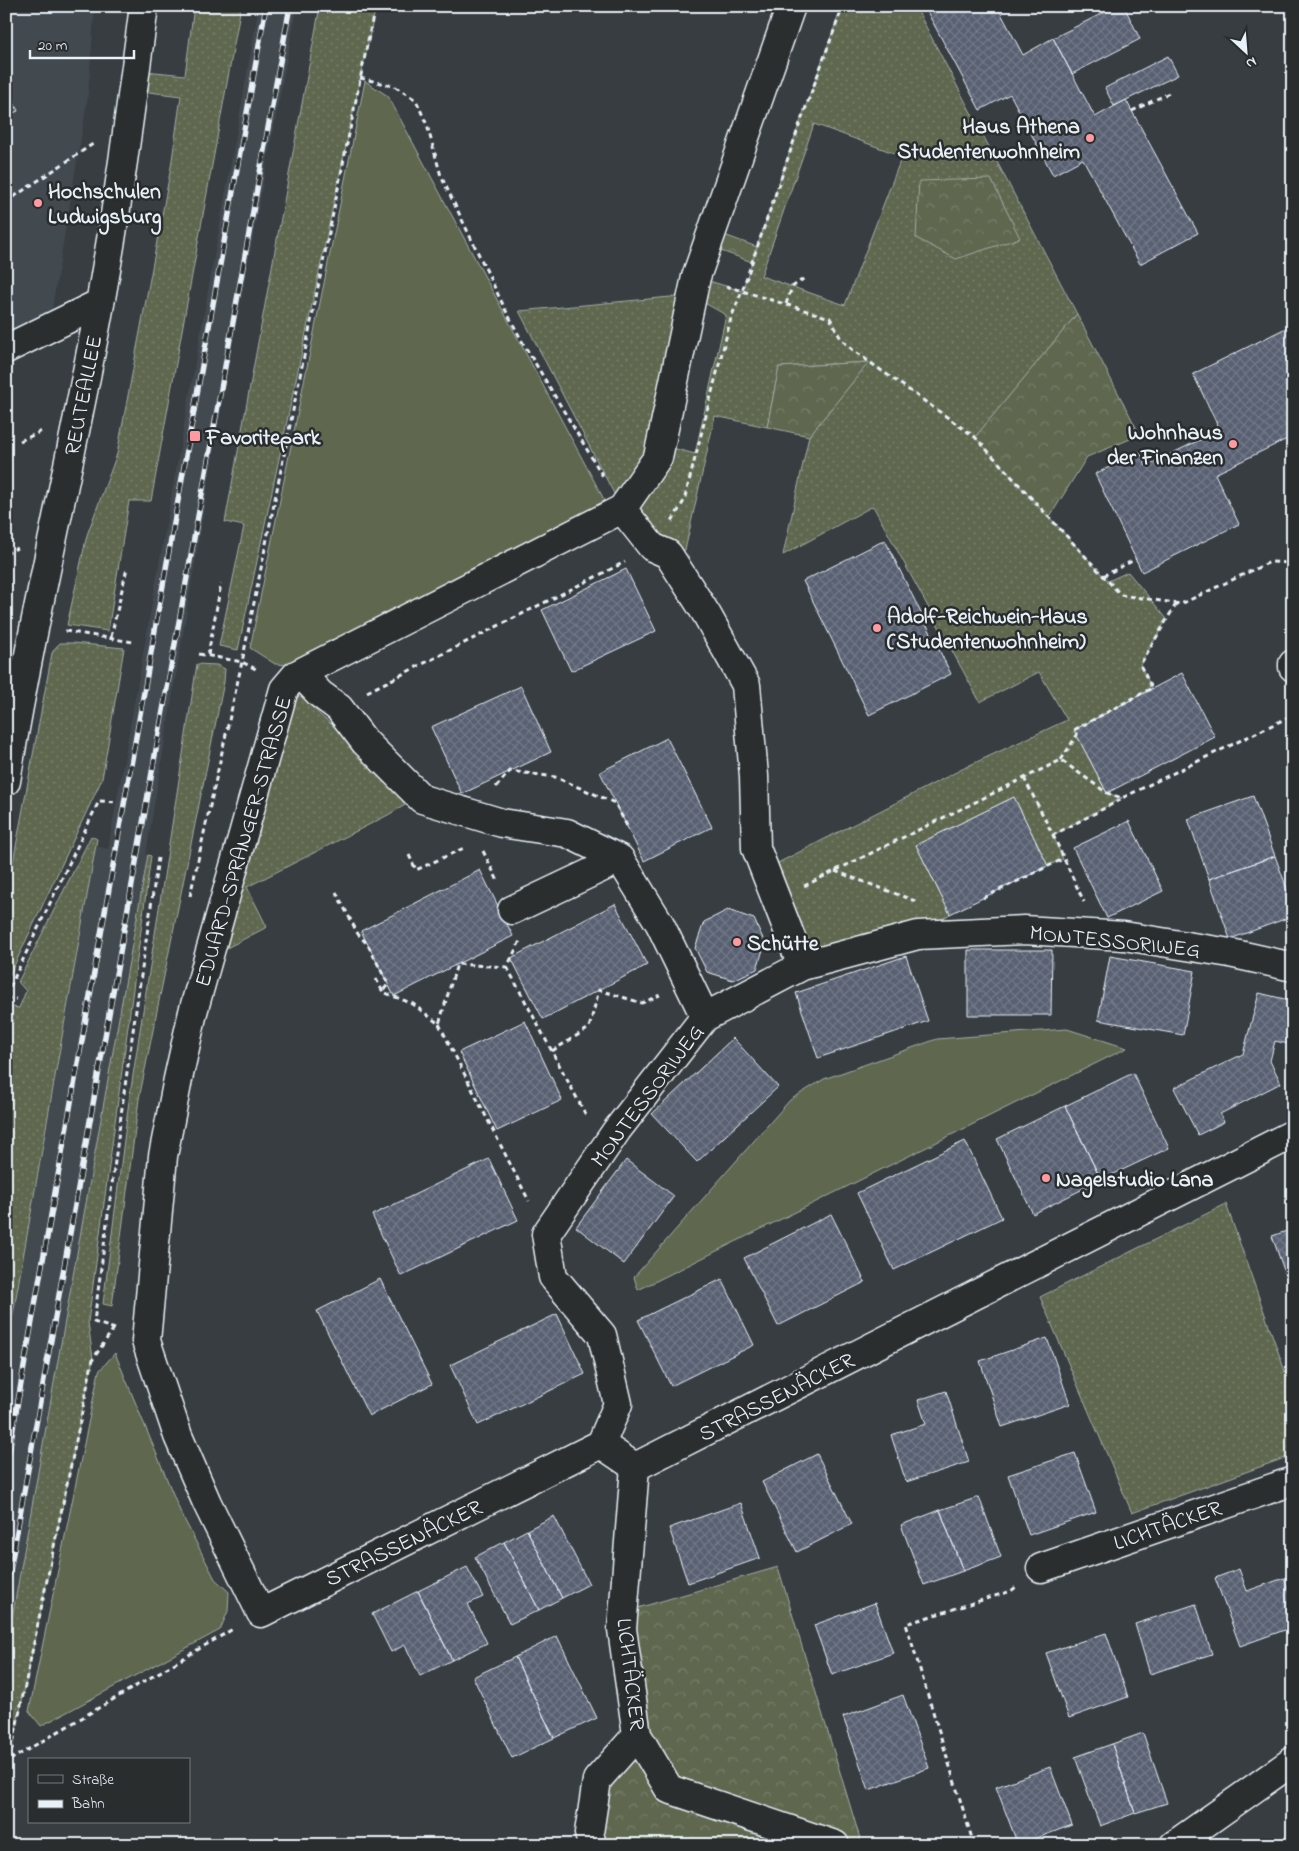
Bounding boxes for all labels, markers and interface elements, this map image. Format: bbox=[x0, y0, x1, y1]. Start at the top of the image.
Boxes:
scale bar bbox=[30, 28, 134, 60]
north arrow bbox=[1222, 28, 1272, 78]
text: 20 m bbox=[38, 35, 68, 57]
text: N bbox=[1242, 51, 1260, 74]
place label: Haus Athena Studentenwohnheim bbox=[897, 112, 1080, 169]
marker: Haus Athena Studentenwohnheim bbox=[1084, 132, 1096, 144]
place label: Hochschulen Ludwigsburg bbox=[48, 177, 161, 235]
marker: Hochschulen Ludwigsburg bbox=[32, 197, 44, 209]
street label: REUTEALLEE bbox=[58, 333, 112, 458]
place label: Wohnhaus der Finanzen bbox=[1107, 418, 1223, 475]
place label: Favoritepark bbox=[205, 423, 322, 455]
marker: Favoritepark bbox=[188, 429, 202, 443]
marker: Wohnhaus der Finanzen bbox=[1227, 438, 1239, 450]
place label: Adolf-Reichwein-Haus (Studentenwohnheim) bbox=[887, 602, 1088, 659]
marker: Adolf-Reichwein-Haus (Studentenwohnheim) bbox=[871, 622, 883, 634]
street label: EDUARD-SPRANGER-STRASSE bbox=[188, 693, 302, 991]
street label: MONTESSORIWEG bbox=[1028, 918, 1202, 968]
place label: Schütte bbox=[747, 929, 820, 961]
marker: Schütte bbox=[731, 936, 743, 948]
street label: MONTESSORIWEG bbox=[584, 1019, 713, 1175]
place label: Nagelstudio Lana bbox=[1056, 1165, 1213, 1198]
marker: Nagelstudio Lana bbox=[1040, 1172, 1052, 1184]
street label: STRASSENÄCKER bbox=[694, 1345, 861, 1452]
street label: STRASSENÄCKER bbox=[321, 1493, 489, 1596]
street label: LICHTÄCKER bbox=[1110, 1493, 1227, 1560]
street label: LICHTÄCKER bbox=[606, 1617, 652, 1733]
legend bbox=[28, 1758, 190, 1824]
text: Straße bbox=[72, 1769, 114, 1791]
text: Bahn bbox=[71, 1793, 105, 1815]

